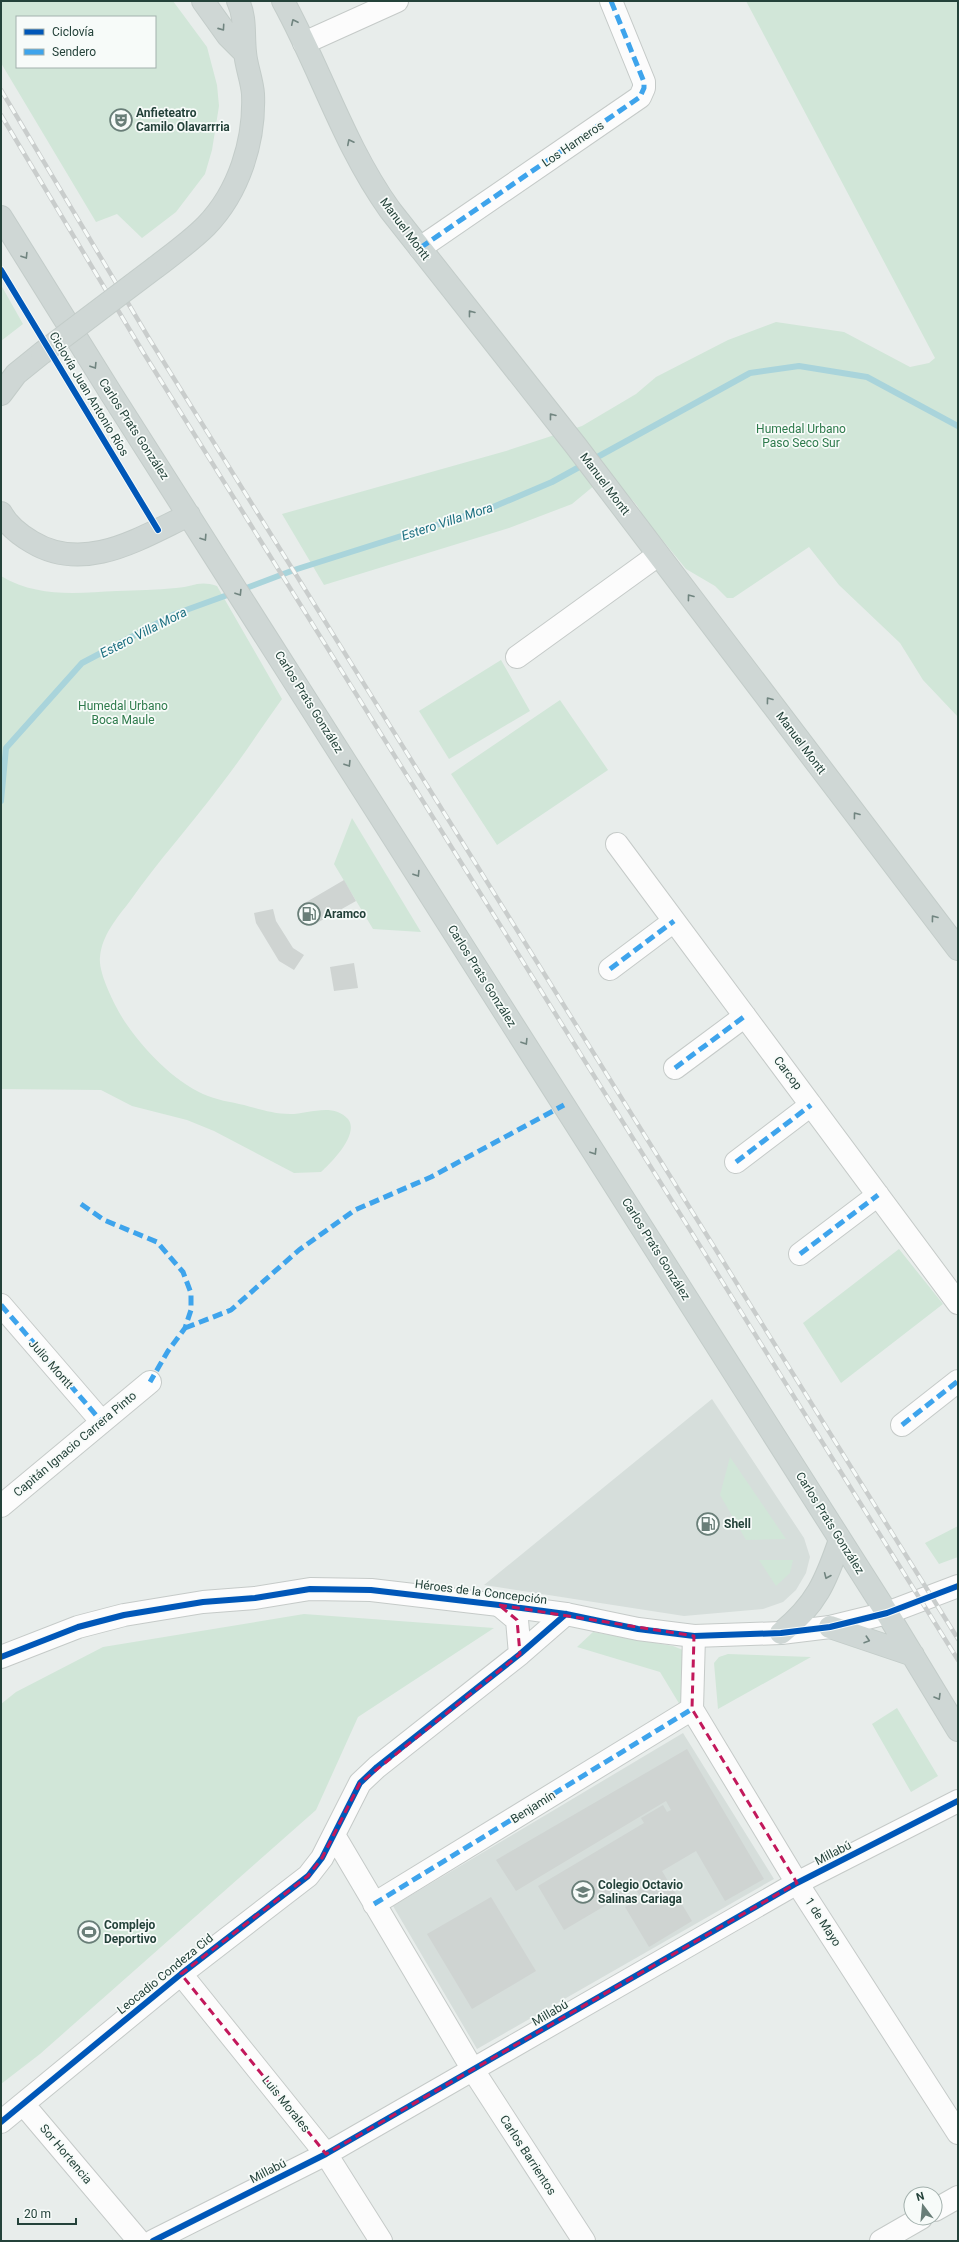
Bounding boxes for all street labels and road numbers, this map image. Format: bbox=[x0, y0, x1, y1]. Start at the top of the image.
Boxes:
street label: Los Harneros bbox=[539, 118, 607, 170]
street label: Manuel Montt bbox=[377, 195, 433, 263]
street label: Ciclovía Juan Antonio Ríos bbox=[46, 329, 132, 459]
street label: Carlos Prats González bbox=[96, 376, 172, 482]
street label: Manuel Montt bbox=[577, 450, 633, 518]
street label: Carlos Prats González bbox=[272, 648, 346, 756]
street label: Manuel Montt bbox=[773, 709, 829, 777]
street label: Carlos Prats González bbox=[445, 922, 519, 1030]
street label: Carcop bbox=[771, 1054, 805, 1093]
street label: Carlos Prats González bbox=[619, 1195, 693, 1303]
street label: Julio Montt bbox=[26, 1337, 76, 1392]
street label: Capitán Ignacio Carrera Pinto bbox=[11, 1388, 139, 1500]
street label: Carlos Prats González bbox=[793, 1469, 867, 1577]
street label: Héroes de la Concepción bbox=[414, 1577, 548, 1607]
street label: Benjamín bbox=[508, 1788, 558, 1826]
street label: Millabú bbox=[812, 1838, 854, 1868]
street label: 1 de Mayo bbox=[802, 1895, 844, 1949]
street label: Leocadio Condeza Cid bbox=[114, 1931, 216, 2017]
street label: Millabú bbox=[530, 1997, 570, 2029]
street label: Luis Morales bbox=[259, 2073, 313, 2135]
street label: Carlos Barrientos bbox=[497, 2113, 559, 2197]
street label: Sor Hortencia bbox=[37, 2121, 95, 2187]
street label: Millabú bbox=[247, 2156, 289, 2186]

